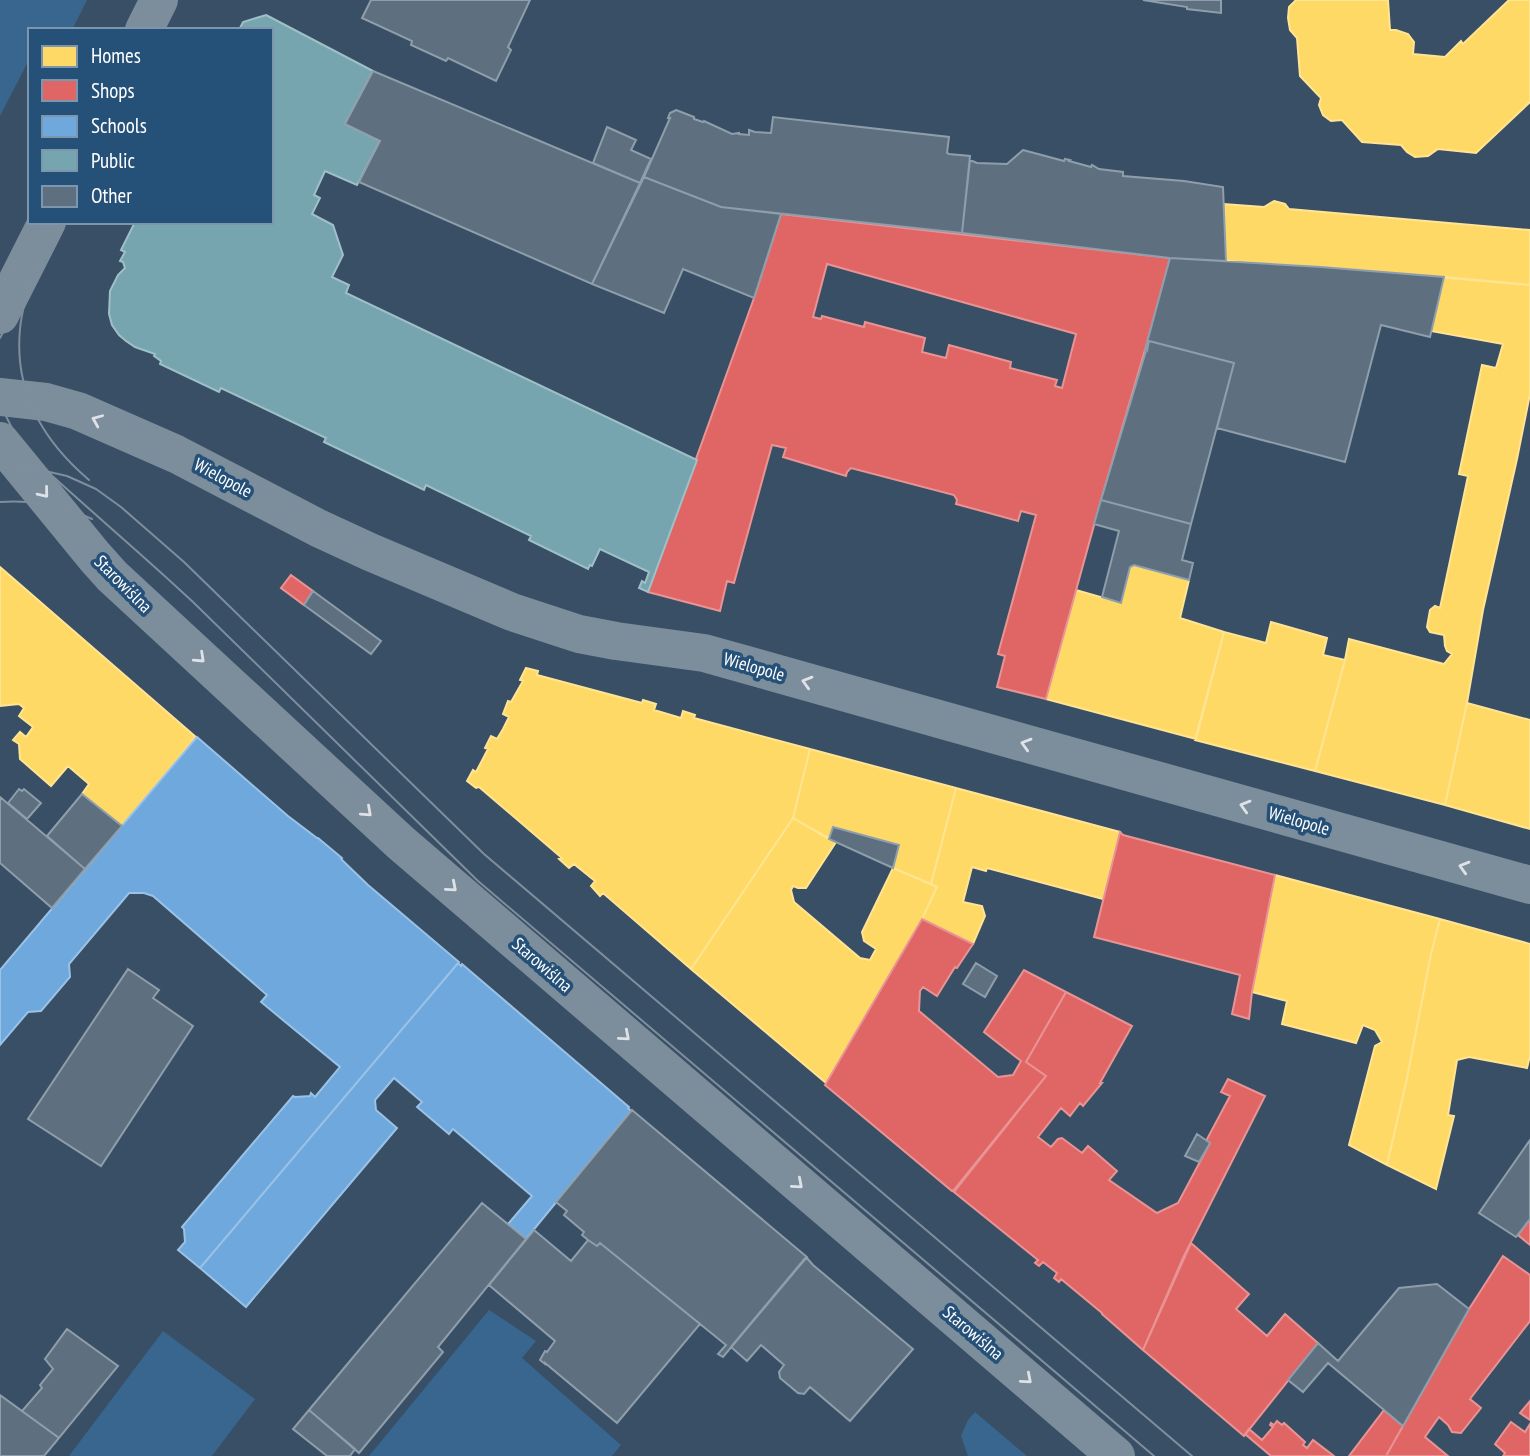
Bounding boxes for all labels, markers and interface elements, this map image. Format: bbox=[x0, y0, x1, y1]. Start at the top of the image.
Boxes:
legend bbox=[28, 28, 273, 224]
text: Homes bbox=[91, 42, 141, 69]
text: Shops bbox=[91, 77, 135, 104]
text: Schools bbox=[91, 112, 147, 139]
text: Public bbox=[91, 147, 136, 174]
text: Other bbox=[91, 182, 132, 209]
one-way arrow bbox=[92, 414, 104, 428]
street label: Wielopole bbox=[190, 453, 256, 502]
one-way arrow bbox=[35, 486, 48, 498]
street label: Starowiślna bbox=[90, 550, 157, 617]
street label: Wielopole bbox=[721, 647, 787, 686]
one-way arrow bbox=[192, 650, 205, 662]
one-way arrow bbox=[802, 676, 814, 690]
one-way arrow bbox=[1020, 738, 1032, 752]
one-way arrow bbox=[1239, 799, 1251, 814]
street label: Wielopole bbox=[1266, 801, 1332, 840]
one-way arrow bbox=[359, 804, 372, 816]
one-way arrow bbox=[1458, 861, 1470, 875]
one-way arrow bbox=[444, 879, 457, 891]
street label: Starowiślna bbox=[507, 932, 577, 997]
one-way arrow bbox=[617, 1028, 630, 1040]
one-way arrow bbox=[789, 1176, 802, 1188]
street label: Starowiślna bbox=[938, 1301, 1008, 1365]
one-way arrow bbox=[1018, 1371, 1031, 1383]

